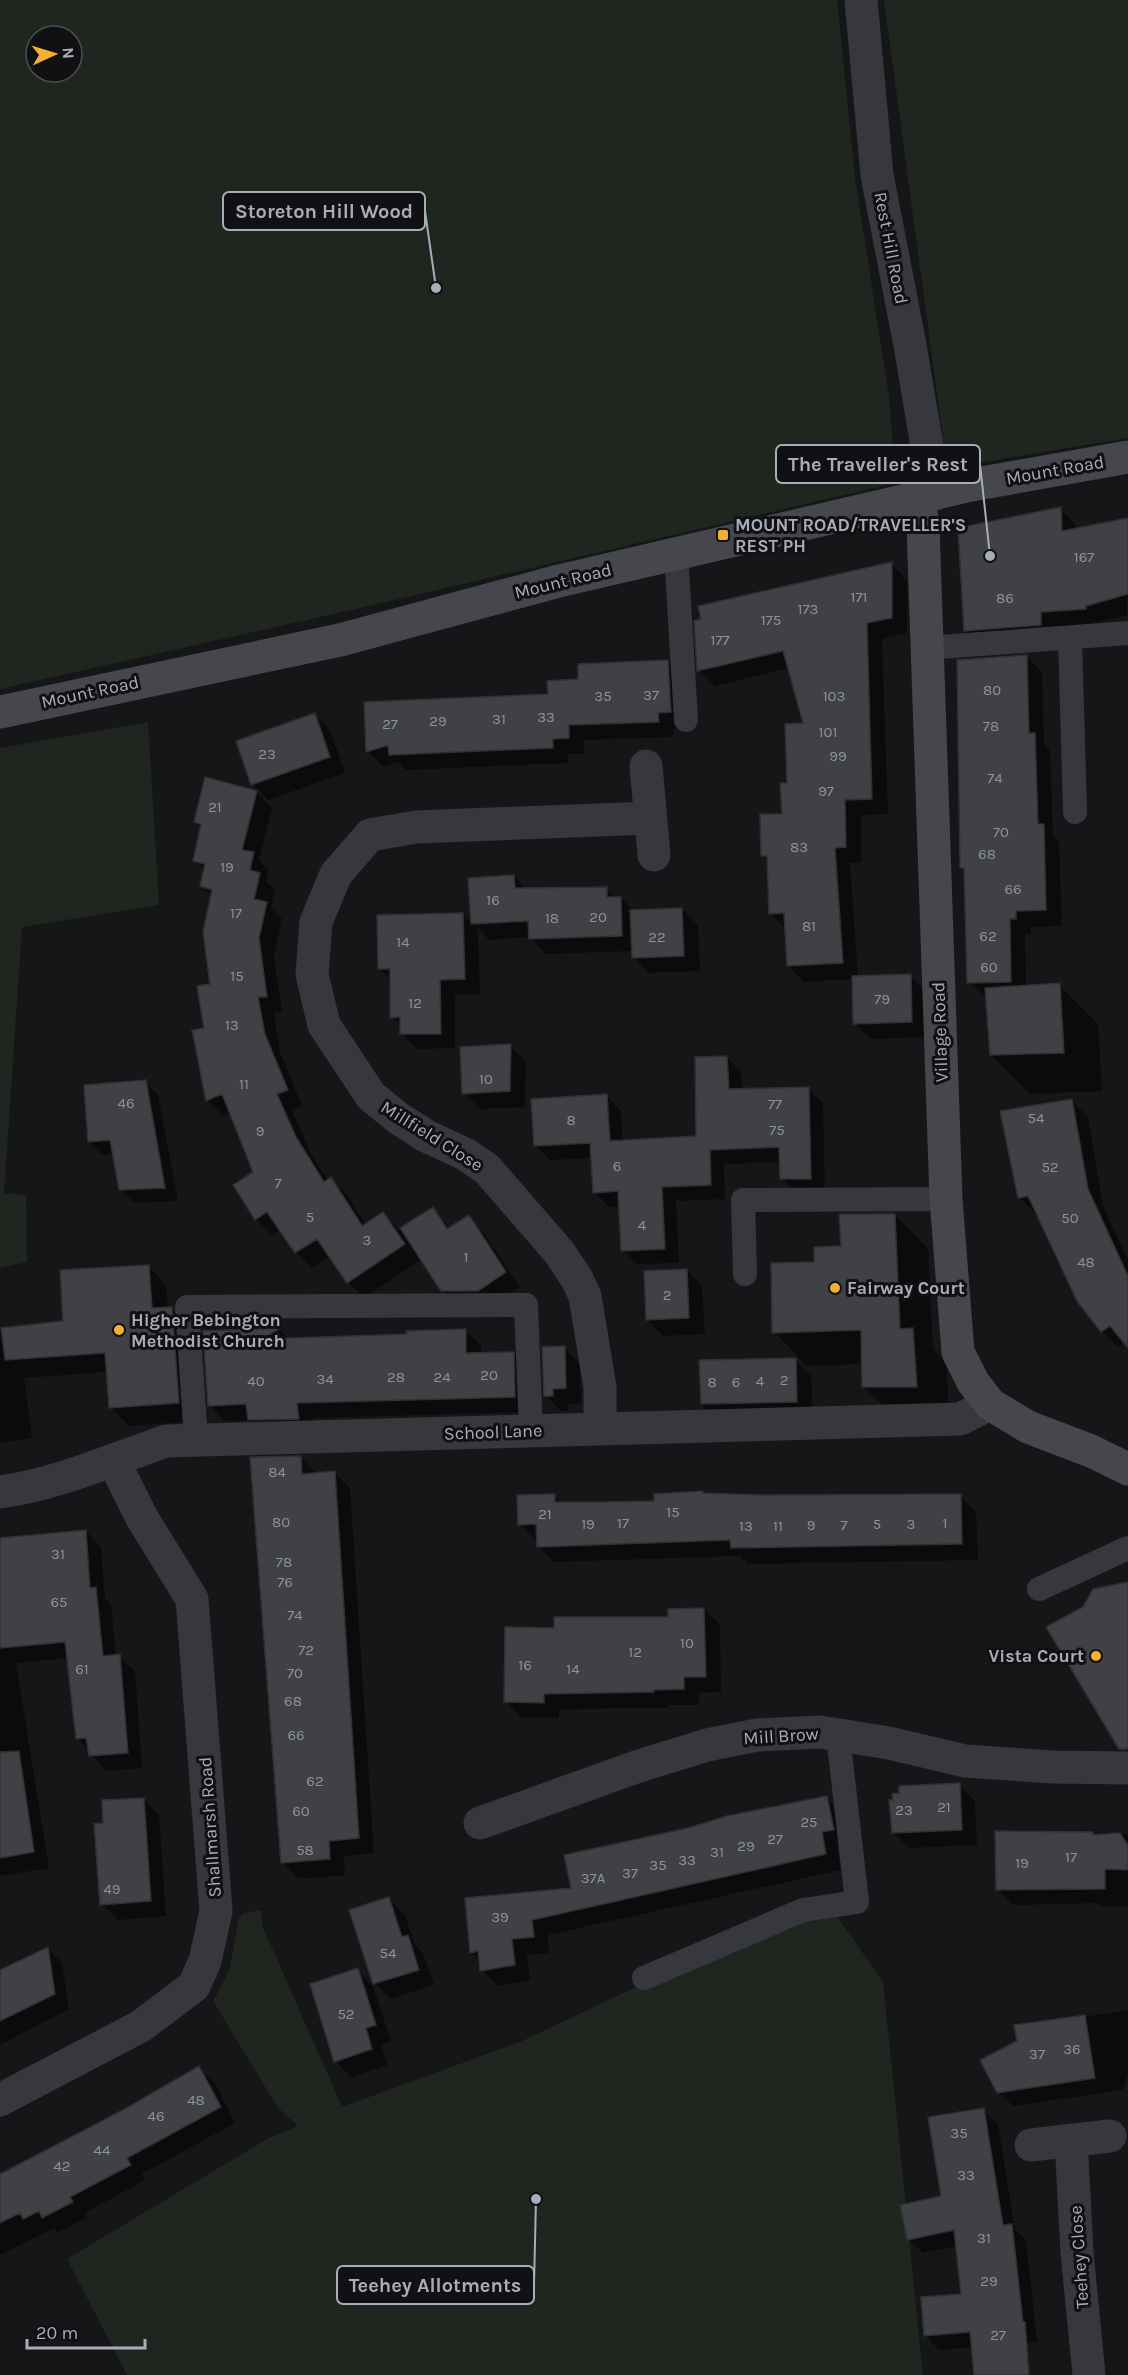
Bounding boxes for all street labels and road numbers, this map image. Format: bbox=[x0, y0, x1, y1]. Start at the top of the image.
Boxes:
street label: Rest Hill Road bbox=[869, 190, 913, 306]
street label: Mount Road bbox=[1004, 451, 1106, 489]
street label: Mount Road bbox=[512, 558, 614, 604]
street label: Mount Road bbox=[39, 671, 141, 713]
street label: Village Road bbox=[927, 981, 953, 1083]
street label: Millfield Close bbox=[377, 1096, 487, 1176]
street label: School Lane bbox=[443, 1419, 543, 1445]
street label: Mill Brow bbox=[743, 1722, 819, 1750]
street label: Shallmarsh Road bbox=[194, 1756, 226, 1898]
street label: Teehey Close bbox=[1064, 2205, 1094, 2309]

